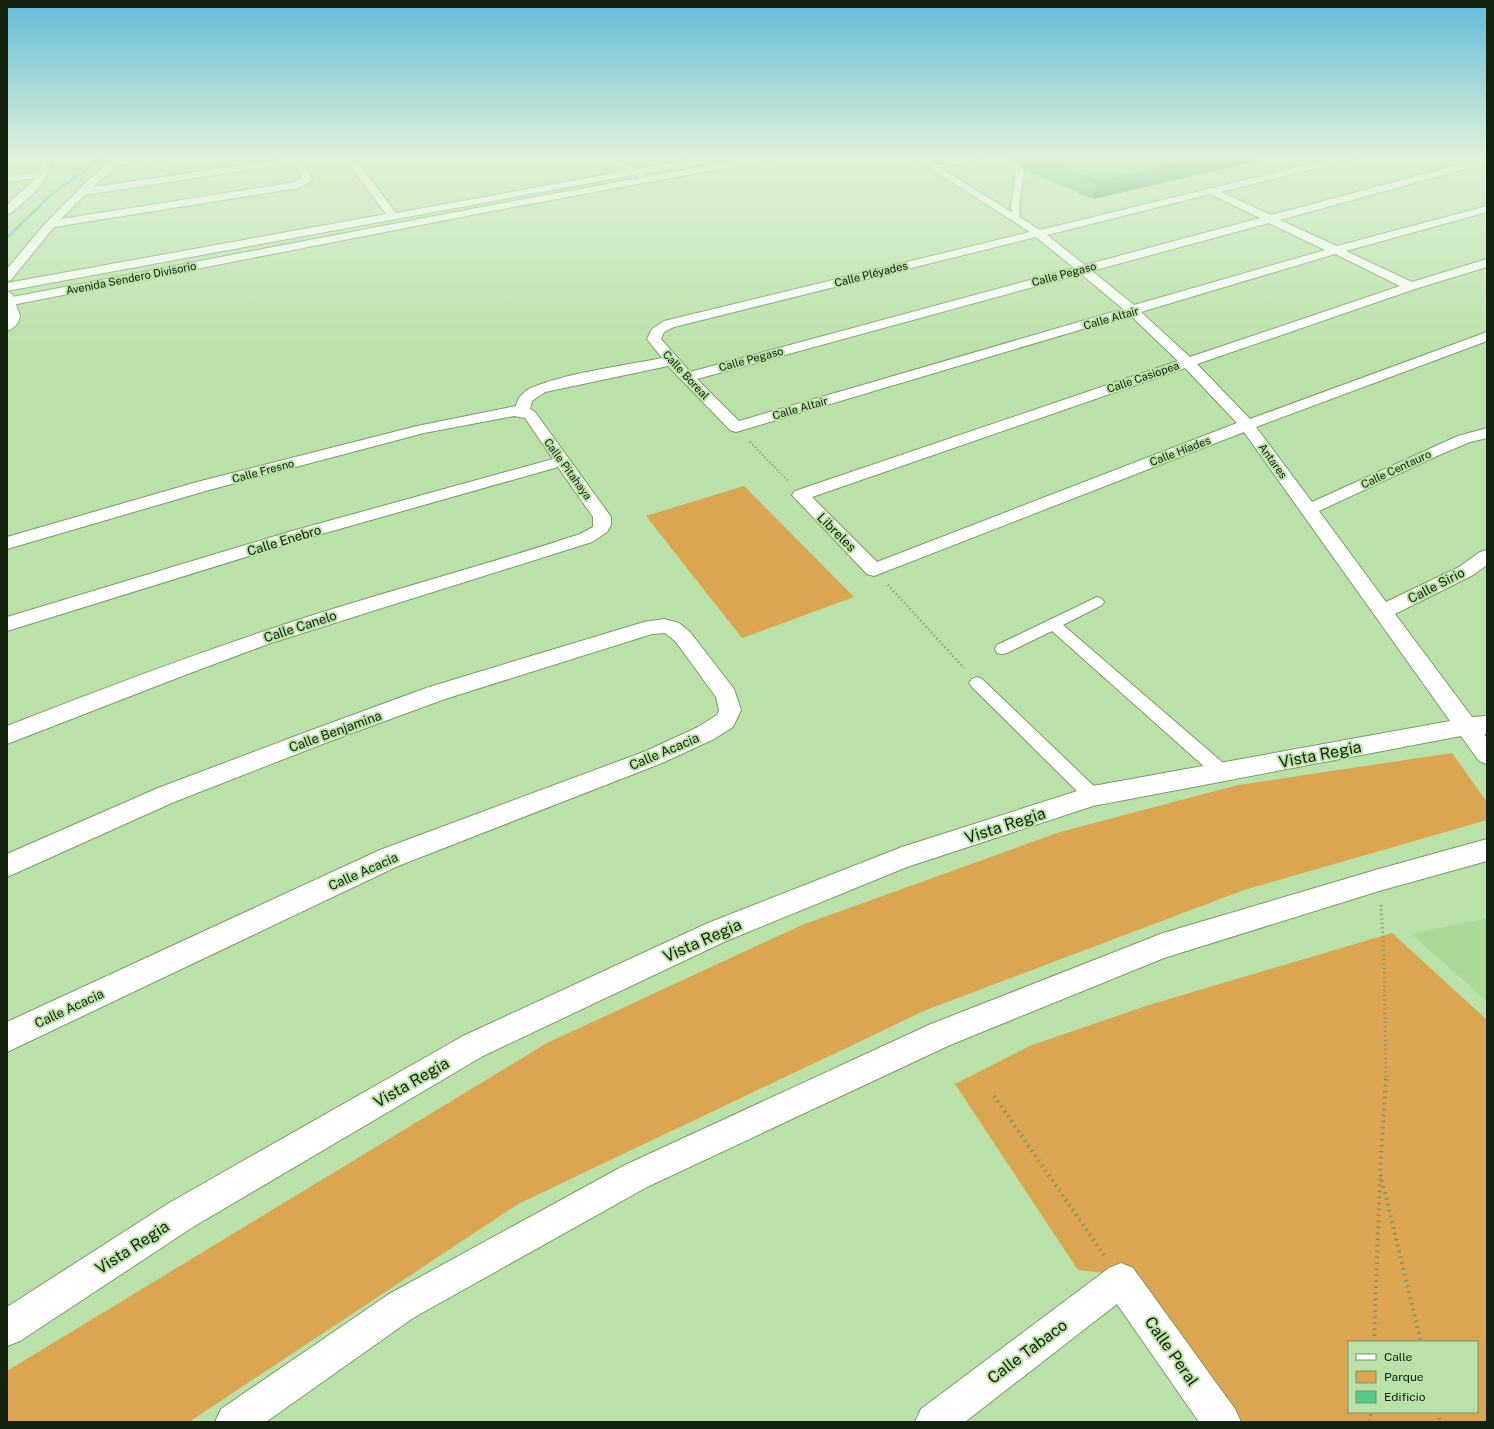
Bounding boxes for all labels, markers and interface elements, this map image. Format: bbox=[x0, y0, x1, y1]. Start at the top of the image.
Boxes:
street label: Avenida Sendero Divisorio bbox=[65, 259, 197, 297]
street label: Calle Pléyades bbox=[833, 259, 909, 289]
street label: Calle Pegaso bbox=[1030, 260, 1098, 288]
street label: Calle Altair bbox=[1082, 304, 1140, 332]
street label: Calle Pegaso bbox=[717, 345, 785, 373]
street label: Calle Boreal bbox=[660, 348, 712, 402]
street label: Calle Casiopea bbox=[1105, 359, 1181, 395]
street label: Calle Altair bbox=[771, 394, 829, 422]
street label: Calle Híades bbox=[1148, 434, 1212, 468]
street label: Calle Pitahaya bbox=[542, 436, 594, 502]
street label: Antares bbox=[1256, 441, 1290, 481]
street label: Calle Centauro bbox=[1359, 448, 1433, 490]
street label: Calle Fresno bbox=[231, 457, 295, 485]
street label: Libreles bbox=[814, 510, 859, 555]
street label: Calle Enebro bbox=[245, 522, 323, 559]
street label: Calle Sirio bbox=[1405, 565, 1467, 606]
street label: Calle Canelo bbox=[262, 608, 338, 645]
street label: Calle Benjamina bbox=[287, 708, 383, 755]
street label: Calle Acacia bbox=[627, 730, 701, 773]
street label: Vista Regia bbox=[1277, 737, 1363, 772]
street label: Vista Regia bbox=[962, 803, 1048, 847]
street label: Calle Acacia bbox=[326, 849, 400, 893]
street label: Vista Regia bbox=[660, 915, 744, 966]
street label: Calle Acacia bbox=[32, 986, 106, 1031]
street label: Vista Regia bbox=[370, 1053, 452, 1112]
street label: Vista Regia bbox=[92, 1217, 173, 1278]
street label: Calle Peral bbox=[1141, 1313, 1203, 1390]
street label: Calle Tabaco bbox=[984, 1315, 1071, 1388]
legend bbox=[1348, 1341, 1478, 1413]
text: Calle bbox=[1384, 1350, 1413, 1364]
text: Parque bbox=[1384, 1370, 1424, 1384]
text: Edificio bbox=[1384, 1390, 1426, 1404]

